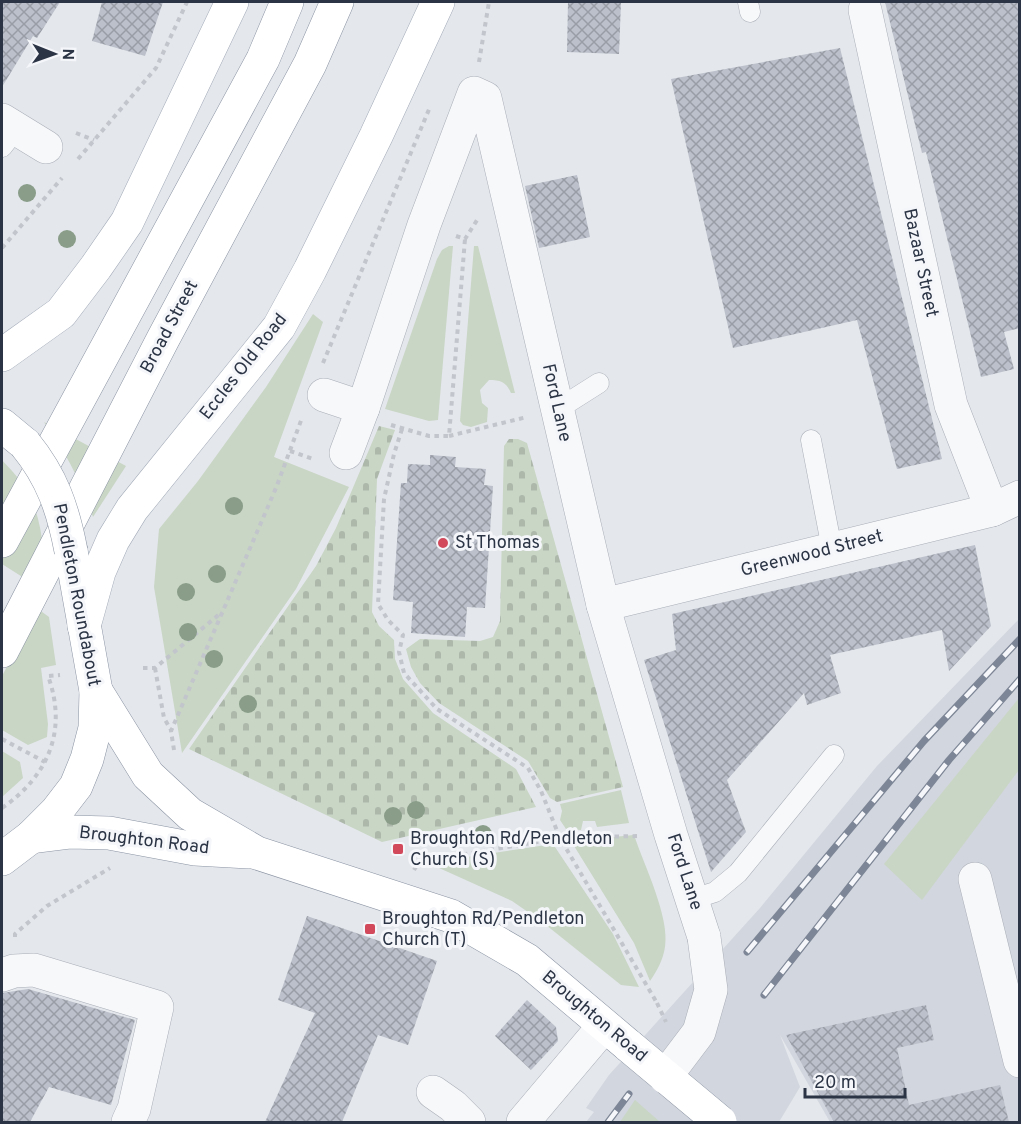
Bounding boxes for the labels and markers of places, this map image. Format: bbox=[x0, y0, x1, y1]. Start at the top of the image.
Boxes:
place label: St Thomas bbox=[455, 532, 540, 555]
marker: St Thomas bbox=[436, 536, 450, 550]
place label: Broughton Rd/Pendleton Church (S) bbox=[410, 828, 612, 872]
marker: Broughton Rd/Pendleton Church (S) bbox=[391, 842, 405, 856]
place label: Broughton Rd/Pendleton Church (T) bbox=[382, 908, 584, 952]
marker: Broughton Rd/Pendleton Church (T) bbox=[363, 922, 377, 936]

